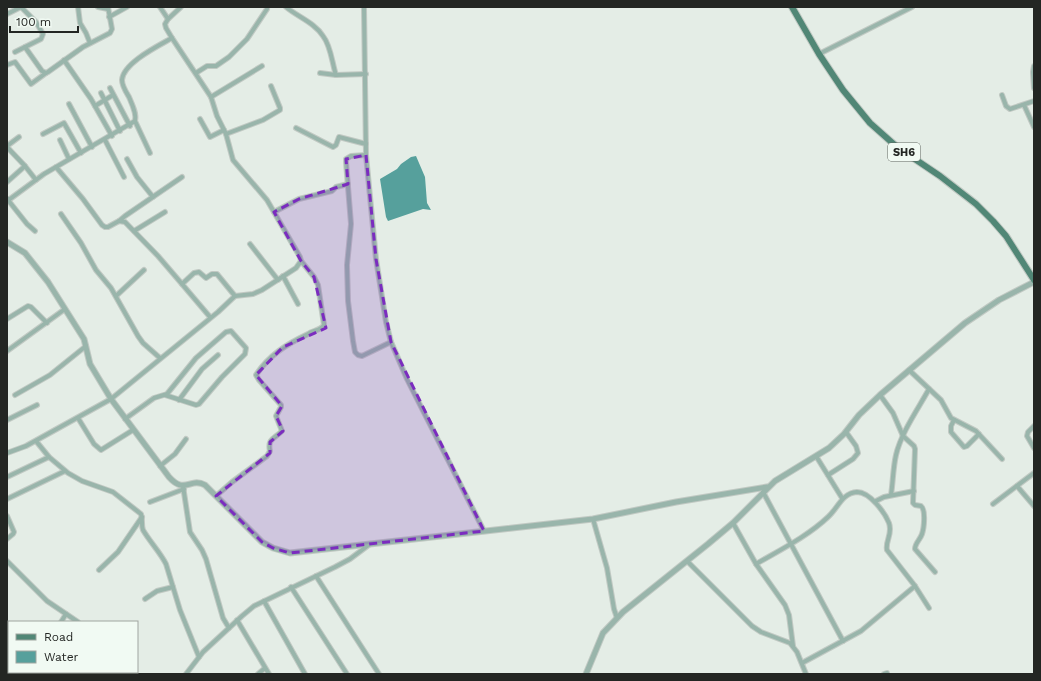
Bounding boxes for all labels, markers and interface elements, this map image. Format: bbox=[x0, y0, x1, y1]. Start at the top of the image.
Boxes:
scale bar bbox=[10, 8, 78, 34]
text: 100 m bbox=[16, 15, 51, 29]
road number: SH6 bbox=[888, 143, 920, 161]
legend bbox=[8, 621, 138, 673]
text: Road bbox=[44, 630, 73, 644]
text: Water bbox=[44, 650, 79, 664]

